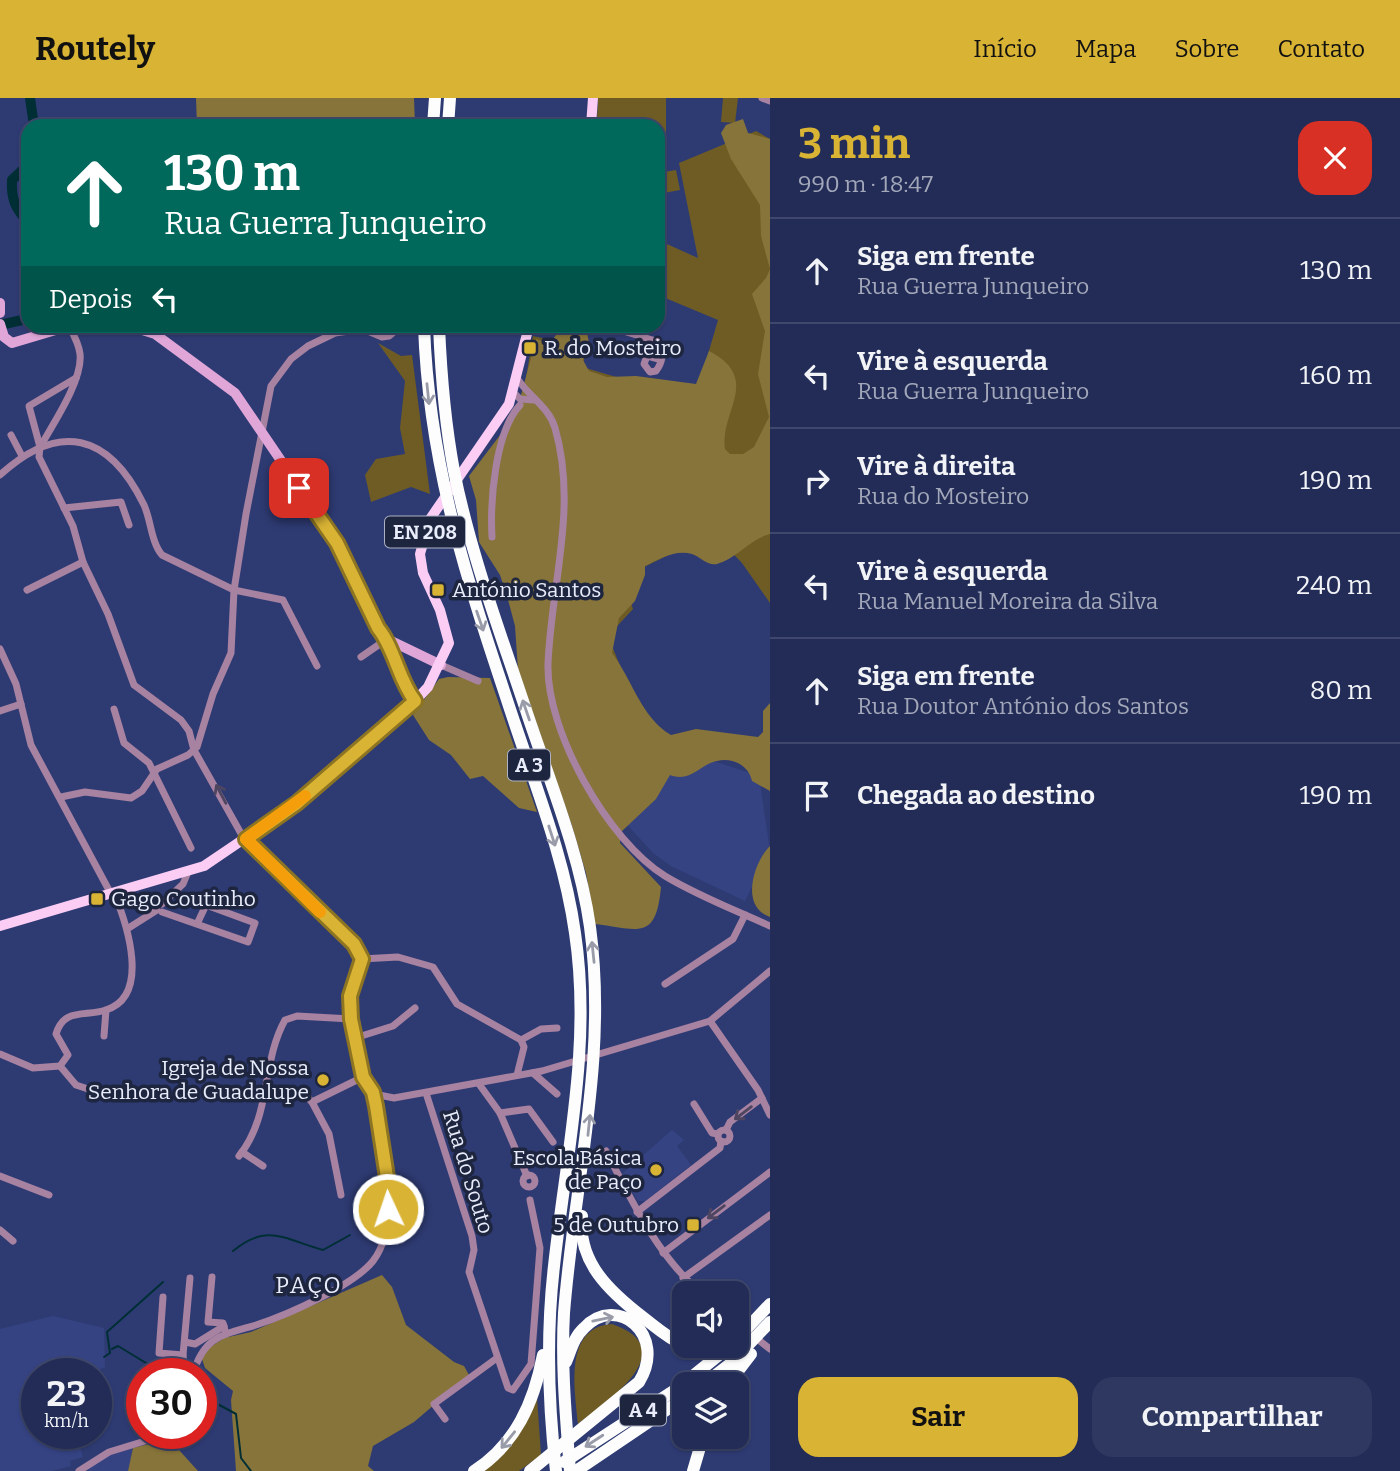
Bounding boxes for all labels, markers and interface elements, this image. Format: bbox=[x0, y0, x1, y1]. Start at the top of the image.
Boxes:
text: Routely bbox=[35, 29, 155, 69]
text: Início bbox=[973, 35, 1037, 63]
text: Mapa bbox=[1075, 35, 1136, 63]
text: Sobre bbox=[1174, 35, 1239, 63]
text: Contato bbox=[1277, 35, 1365, 63]
text: 3 min bbox=[798, 119, 910, 169]
button: close bbox=[1298, 121, 1372, 195]
text: 130 m bbox=[164, 144, 300, 203]
icon: ahead bbox=[49, 147, 140, 238]
text: 990 m · 18:47 bbox=[798, 170, 933, 198]
text: Rua Guerra Junqueiro bbox=[164, 204, 487, 242]
text: Siga em frente bbox=[857, 241, 1035, 272]
icon: ahead bbox=[798, 252, 836, 290]
text: 130 m bbox=[1300, 255, 1372, 286]
text: Rua Guerra Junqueiro bbox=[857, 272, 1089, 300]
icon: left bbox=[146, 280, 184, 318]
text: Depois bbox=[49, 284, 132, 315]
place label: R. do Mosteiro bbox=[544, 335, 682, 361]
marker: R. do Mosteiro bbox=[522, 340, 538, 356]
text: Vire à esquerda bbox=[857, 346, 1048, 377]
icon: left bbox=[798, 357, 836, 395]
text: 160 m bbox=[1300, 360, 1372, 391]
text: Rua Guerra Junqueiro bbox=[857, 377, 1089, 405]
one-way arrow bbox=[422, 382, 435, 404]
text: Vire à direita bbox=[857, 451, 1016, 482]
pin bbox=[269, 458, 329, 518]
icon: right bbox=[798, 462, 836, 500]
text: 190 m bbox=[1300, 465, 1372, 496]
icon: arrive bbox=[280, 469, 318, 507]
text: Rua do Mosteiro bbox=[857, 482, 1029, 510]
road number: EN 208 bbox=[385, 516, 465, 547]
text: Vire à esquerda bbox=[857, 556, 1048, 587]
icon: left bbox=[798, 567, 836, 605]
text: 240 m bbox=[1296, 570, 1372, 601]
place label: António Santos bbox=[452, 577, 601, 603]
marker: António Santos bbox=[430, 582, 446, 598]
text: Rua Manuel Moreira da Silva bbox=[857, 587, 1158, 615]
one-way arrow bbox=[475, 609, 487, 631]
text: Siga em frente bbox=[857, 661, 1035, 692]
icon: ahead bbox=[798, 672, 836, 710]
text: 80 m bbox=[1310, 675, 1372, 706]
text: Rua Doutor António dos Santos bbox=[857, 692, 1189, 720]
one-way arrow bbox=[519, 699, 531, 721]
road number: A 3 bbox=[508, 750, 550, 780]
icon: arrive bbox=[798, 777, 836, 815]
text: Chegada ao destino bbox=[857, 780, 1095, 811]
text: 190 m bbox=[1300, 780, 1372, 811]
one-way arrow bbox=[213, 785, 227, 805]
one-way arrow bbox=[547, 825, 559, 847]
place label: Gago Coutinho bbox=[111, 886, 256, 912]
marker: Gago Coutinho bbox=[89, 891, 105, 907]
one-way arrow bbox=[586, 941, 599, 964]
place label: Igreja de Nossa Senhora de Guadalupe bbox=[88, 1055, 310, 1105]
marker: Igreja de Nossa Senhora de Guadalupe bbox=[315, 1072, 331, 1088]
one-way arrow bbox=[733, 1105, 752, 1120]
street label: Rua do Souto bbox=[437, 1107, 499, 1237]
one-way arrow bbox=[582, 1114, 595, 1136]
place label: Escola Básica de Paço bbox=[513, 1145, 642, 1195]
marker: Escola Básica de Paço bbox=[648, 1162, 664, 1178]
position arrow bbox=[351, 1172, 425, 1246]
one-way arrow bbox=[708, 1205, 726, 1220]
place label: 5 de Outubro bbox=[553, 1212, 679, 1238]
marker: 5 de Outubro bbox=[685, 1217, 701, 1233]
district label: PAÇO bbox=[275, 1271, 343, 1299]
map controls bbox=[672, 1281, 749, 1449]
button: sound bbox=[672, 1281, 749, 1358]
one-way arrow bbox=[592, 1311, 614, 1324]
speed limit sign: 30 bbox=[126, 1358, 217, 1449]
button: layers bbox=[672, 1372, 749, 1449]
text: 23 bbox=[47, 1373, 86, 1415]
button: Sair bbox=[798, 1377, 1078, 1457]
button: Compartilhar bbox=[1092, 1377, 1372, 1457]
road number: A 4 bbox=[620, 1394, 666, 1426]
text: km/h bbox=[44, 1410, 89, 1432]
one-way arrow bbox=[500, 1431, 516, 1449]
one-way arrow bbox=[585, 1434, 604, 1448]

